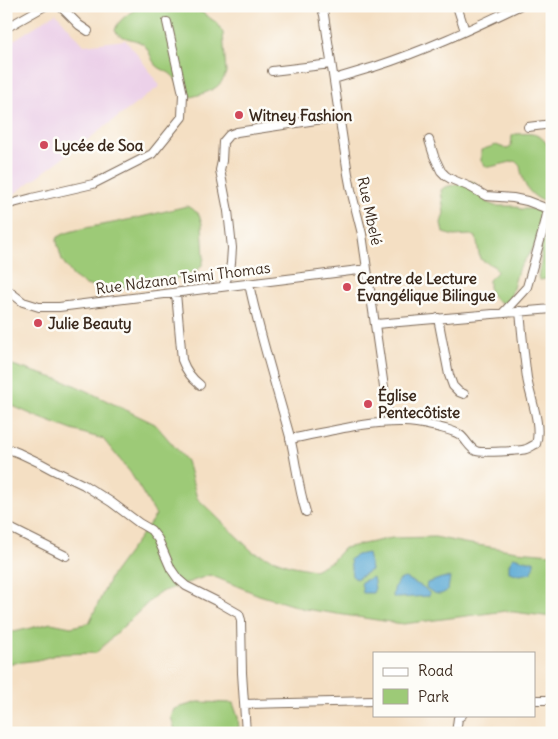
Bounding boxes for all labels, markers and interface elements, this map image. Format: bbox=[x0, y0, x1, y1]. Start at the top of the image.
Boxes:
place label: Witney Fashion bbox=[249, 106, 353, 126]
marker: Witney Fashion bbox=[233, 109, 245, 121]
place label: Lycée de Soa bbox=[54, 136, 144, 156]
marker: Lycée de Soa bbox=[38, 139, 50, 151]
street label: Rue Mbelé bbox=[353, 175, 387, 247]
street label: Rue Ndzana Tsimi Thomas bbox=[95, 258, 272, 298]
place label: Centre de Lecture Evangélique Bilingue bbox=[357, 269, 496, 306]
marker: Centre de Lecture Evangélique Bilingue bbox=[341, 281, 353, 293]
place label: Julie Beauty bbox=[48, 314, 131, 334]
marker: Julie Beauty bbox=[32, 317, 44, 329]
place label: Église Pentecôtiste bbox=[378, 385, 460, 422]
marker: Église Pentecôtiste bbox=[362, 398, 374, 410]
legend bbox=[373, 652, 536, 716]
text: Road bbox=[418, 661, 453, 680]
text: Park bbox=[418, 687, 449, 706]

